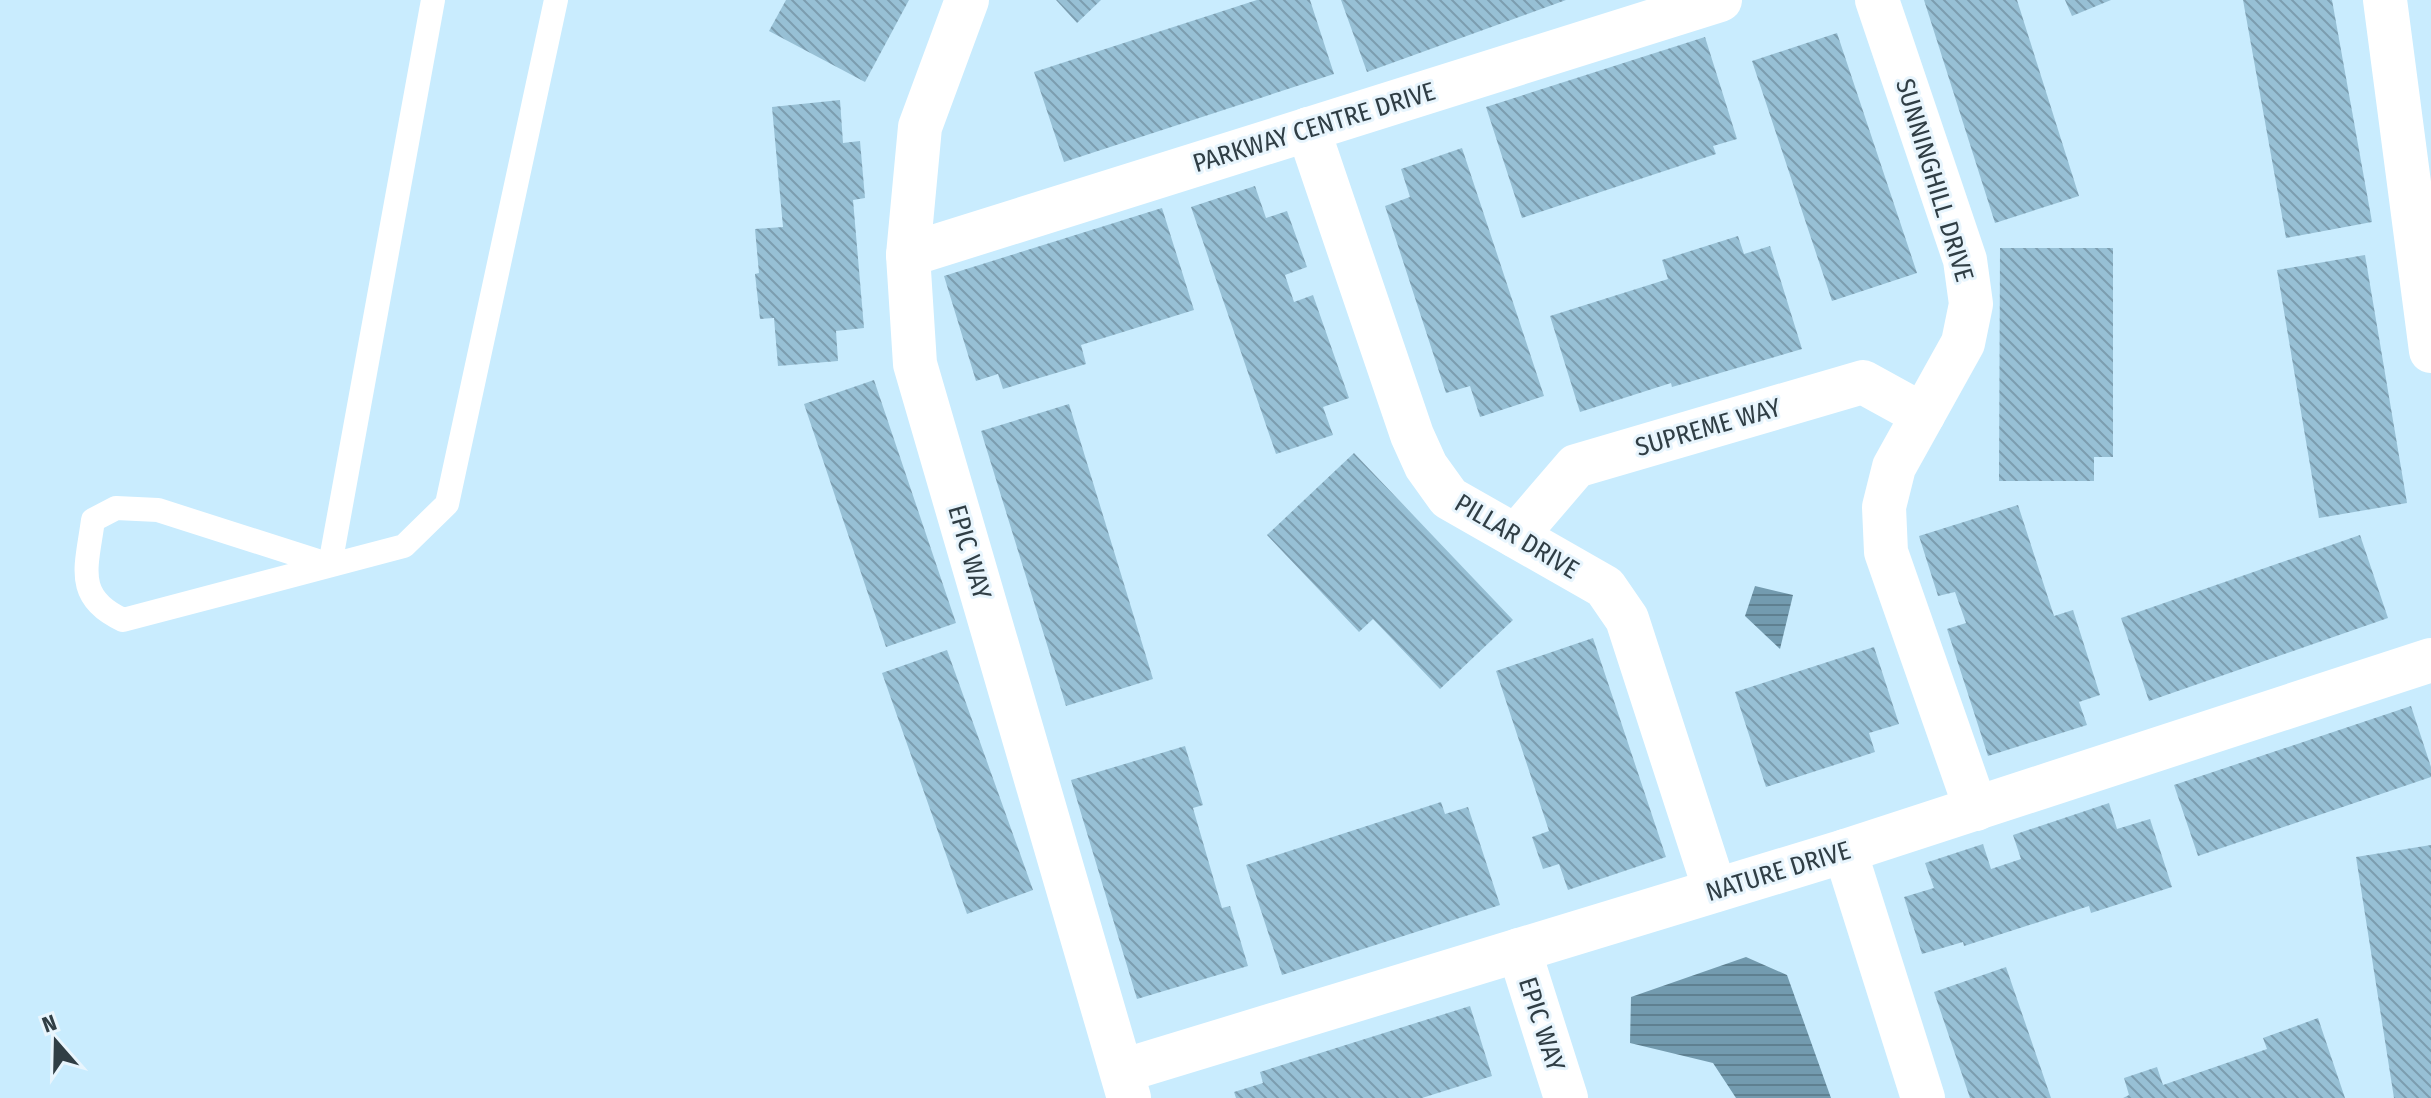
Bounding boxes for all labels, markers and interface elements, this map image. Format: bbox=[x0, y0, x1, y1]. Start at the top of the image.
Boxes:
street label: SUNNINGHILL DRIVE bbox=[1889, 75, 1980, 285]
street label: PARKWAY CENTRE DRIVE bbox=[1189, 76, 1439, 179]
street label: SUPREME WAY bbox=[1632, 392, 1784, 463]
street label: PILLAR DRIVE bbox=[1449, 487, 1584, 585]
street label: EPIC WAY bbox=[941, 501, 998, 603]
street label: NATURE DRIVE bbox=[1702, 835, 1854, 908]
street label: EPIC WAY bbox=[1512, 973, 1571, 1075]
north arrow bbox=[16, 1002, 96, 1082]
text: N bbox=[39, 1009, 60, 1039]

